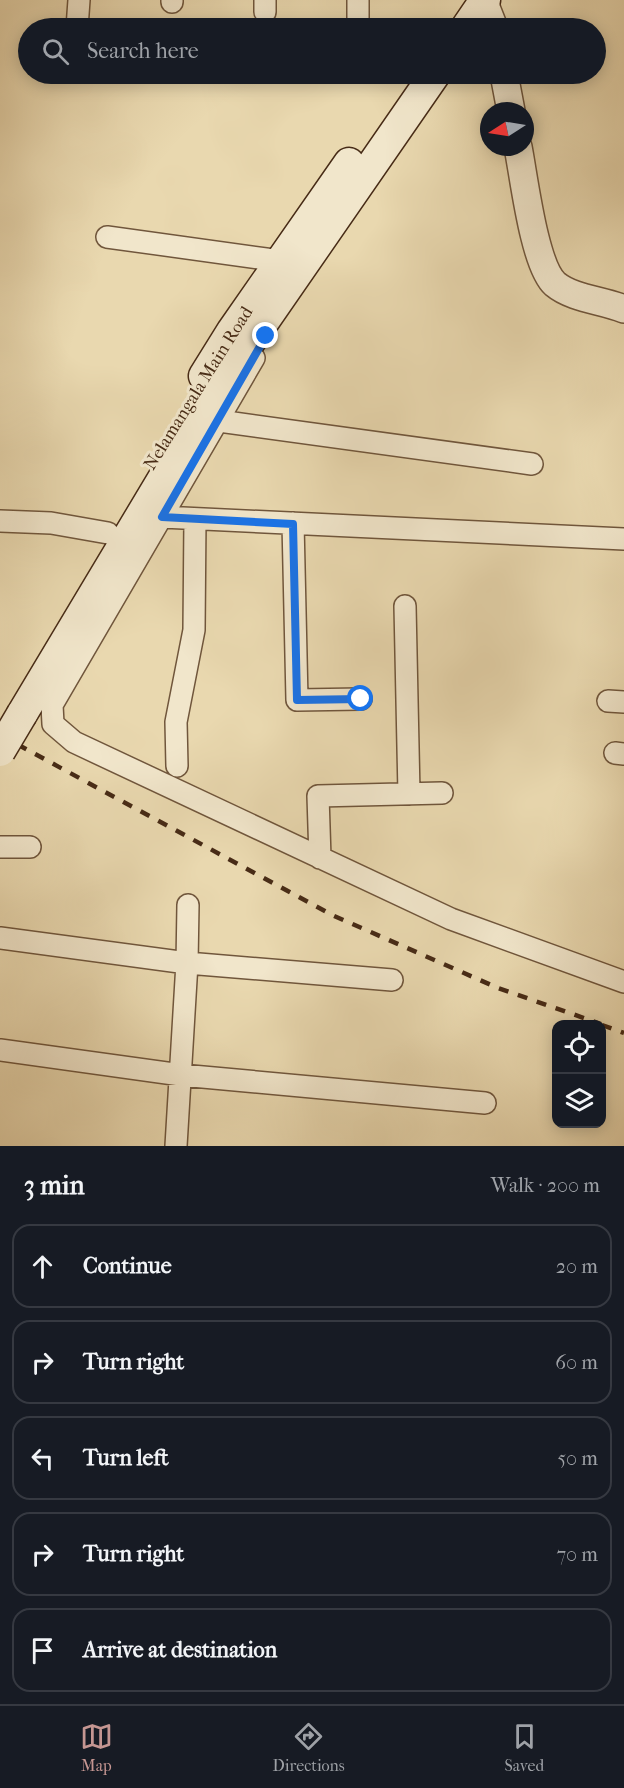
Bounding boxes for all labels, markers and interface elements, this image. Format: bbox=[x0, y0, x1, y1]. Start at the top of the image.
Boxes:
search box bbox=[18, 18, 606, 84]
icon: search bbox=[39, 35, 72, 68]
text: Search here bbox=[87, 38, 199, 64]
north arrow bbox=[480, 102, 534, 156]
street label: Nelamangala Main Road bbox=[139, 302, 257, 474]
route end bbox=[252, 322, 278, 348]
route start bbox=[347, 685, 373, 711]
map controls bbox=[552, 1020, 606, 1128]
button: locate bbox=[552, 1020, 606, 1074]
button: layers bbox=[552, 1074, 606, 1128]
text: 3 min bbox=[24, 1170, 85, 1201]
text: Walk · 200 m bbox=[491, 1174, 600, 1197]
icon: ahead bbox=[26, 1250, 59, 1283]
text: Continue bbox=[83, 1253, 172, 1279]
text: 20 m bbox=[556, 1255, 598, 1278]
icon: right bbox=[26, 1346, 59, 1379]
text: Turn right bbox=[83, 1349, 184, 1375]
text: 60 m bbox=[555, 1351, 598, 1374]
icon: left bbox=[26, 1442, 59, 1475]
text: Turn left bbox=[83, 1445, 169, 1471]
text: 50 m bbox=[557, 1447, 598, 1470]
icon: right bbox=[26, 1538, 59, 1571]
text: Turn right bbox=[83, 1541, 184, 1567]
text: 70 m bbox=[556, 1543, 598, 1566]
icon: arrive bbox=[26, 1634, 59, 1667]
text: Arrive at destination bbox=[83, 1637, 277, 1663]
tab: Map bbox=[80, 1720, 113, 1775]
tab: Directions bbox=[273, 1720, 345, 1775]
tab: Saved bbox=[504, 1720, 544, 1775]

